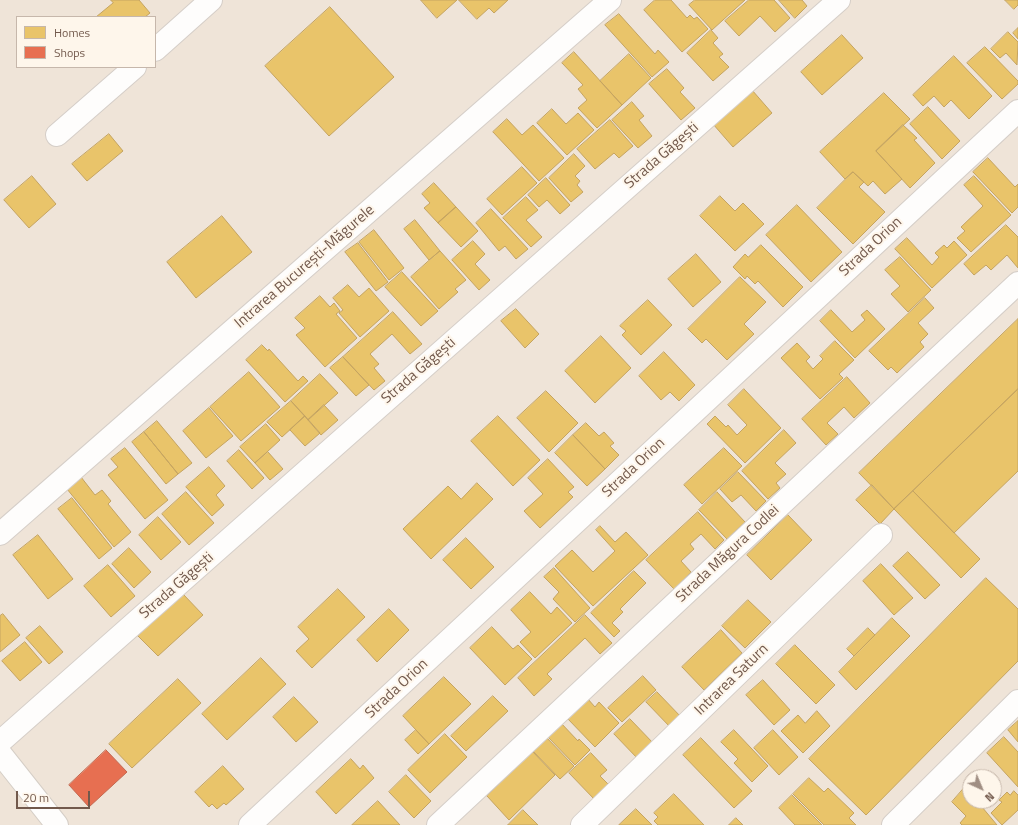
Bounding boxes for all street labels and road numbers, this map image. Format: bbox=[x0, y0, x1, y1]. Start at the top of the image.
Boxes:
street label: Strada Găgești bbox=[621, 119, 703, 193]
street label: Intrarea București-Măgurele bbox=[232, 201, 378, 333]
street label: Strada Orion bbox=[836, 213, 906, 281]
street label: Strada Găgești bbox=[378, 334, 460, 408]
street label: Strada Orion bbox=[599, 434, 669, 502]
street label: Strada Măgura Codlei bbox=[673, 501, 783, 607]
street label: Strada Găgești bbox=[136, 549, 218, 623]
street label: Intrarea Saturn bbox=[692, 640, 772, 720]
street label: Strada Orion bbox=[362, 655, 432, 723]

